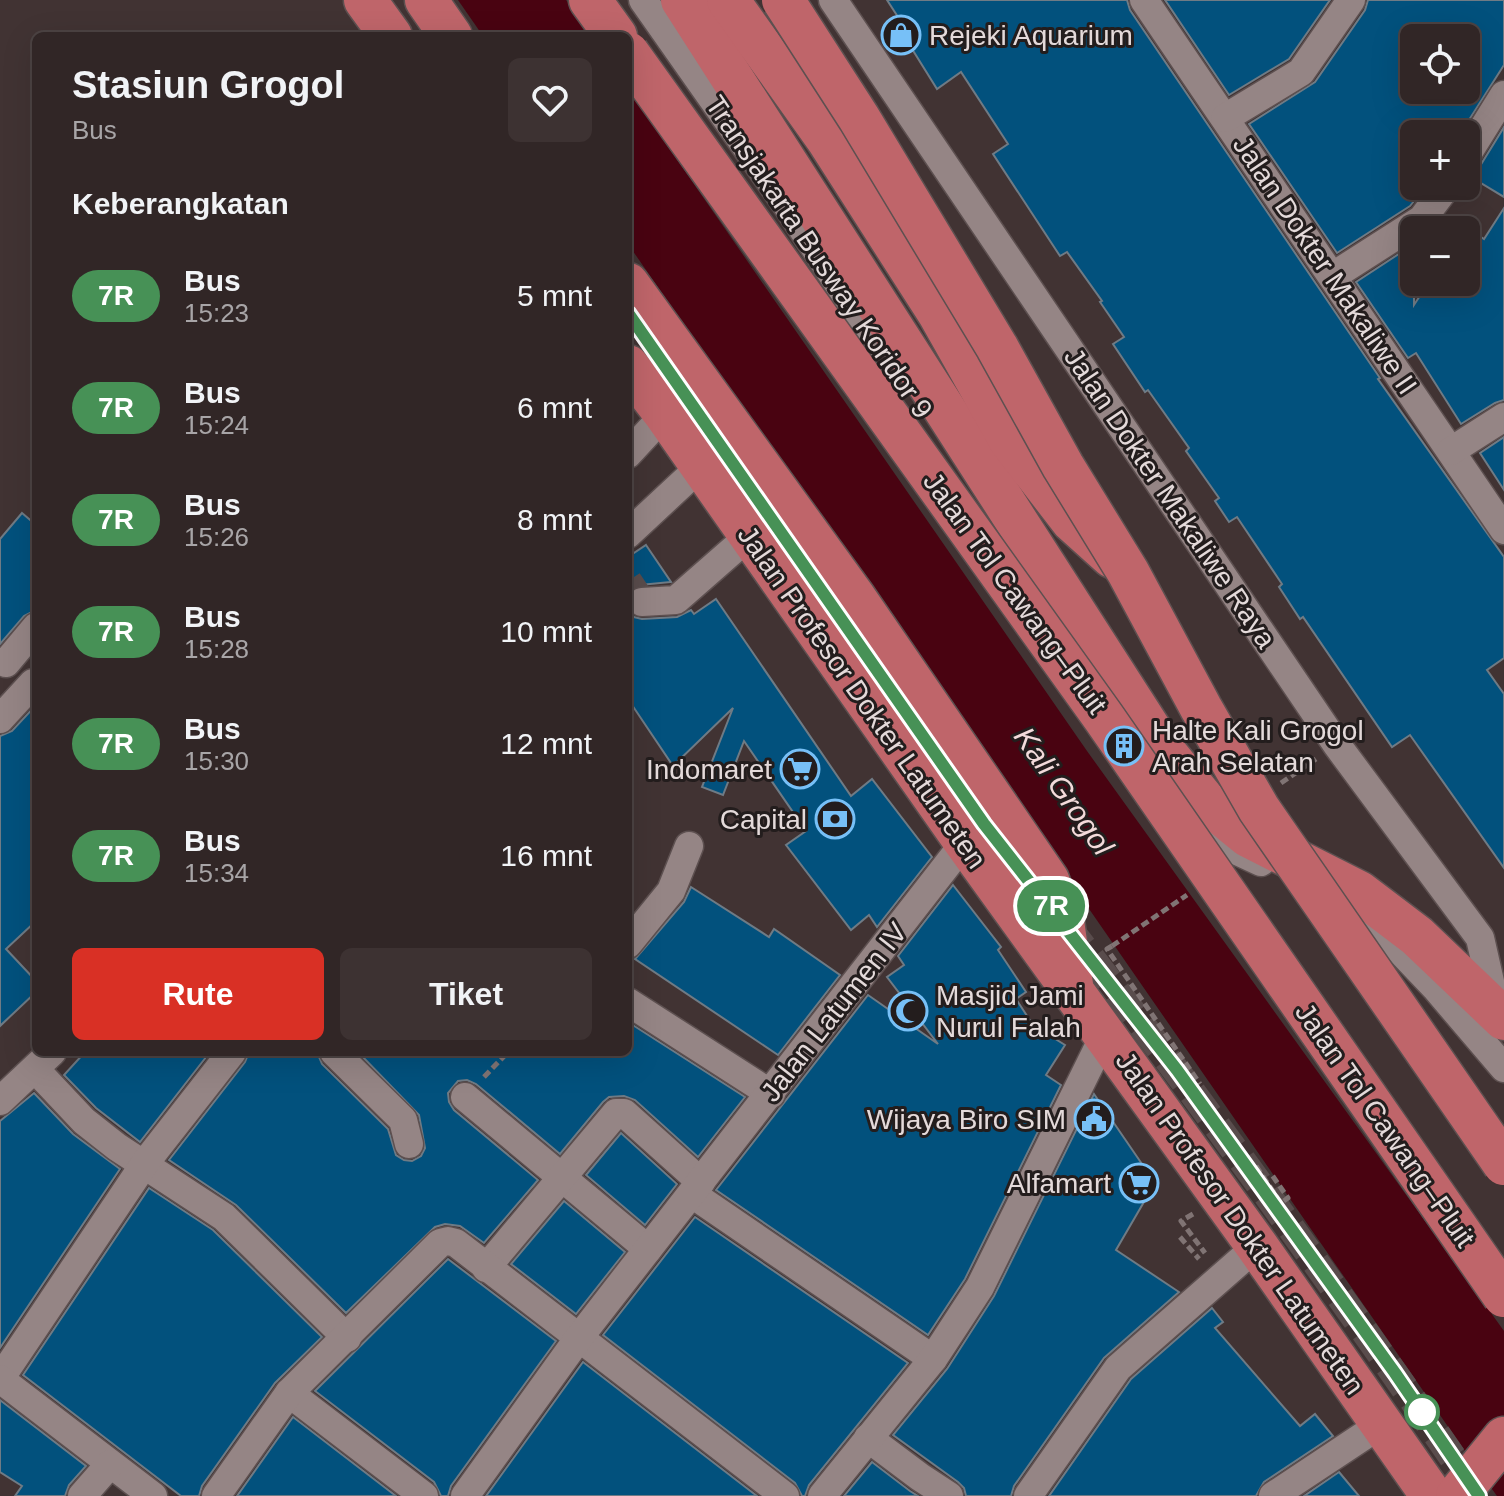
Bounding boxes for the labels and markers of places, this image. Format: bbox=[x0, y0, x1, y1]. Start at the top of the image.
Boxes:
shop icon: Rejeki Aquarium bbox=[880, 14, 922, 56]
place label: Rejeki Aquarium bbox=[929, 20, 1133, 51]
place label: Halte Kali Grogol Arah Selatan bbox=[1152, 715, 1364, 778]
building icon: Halte Kali Grogol Arah Selatan bbox=[1103, 725, 1145, 767]
supermarket icon: Indomaret bbox=[779, 748, 821, 790]
place label: Indomaret bbox=[646, 754, 772, 785]
bank icon: Capital bbox=[814, 798, 856, 840]
place label: Capital bbox=[720, 804, 807, 835]
place label: Masjid Jami Nurul Falah bbox=[936, 980, 1084, 1043]
mosque icon: Masjid Jami Nurul Falah bbox=[887, 990, 929, 1032]
public building icon: Wijaya Biro SIM bbox=[1073, 1098, 1115, 1140]
place label: Wijaya Biro SIM bbox=[867, 1104, 1066, 1135]
supermarket icon: Alfamart bbox=[1118, 1162, 1160, 1204]
place label: Alfamart bbox=[1007, 1168, 1111, 1199]
unlabelled marker bbox=[1405, 1395, 1439, 1429]

